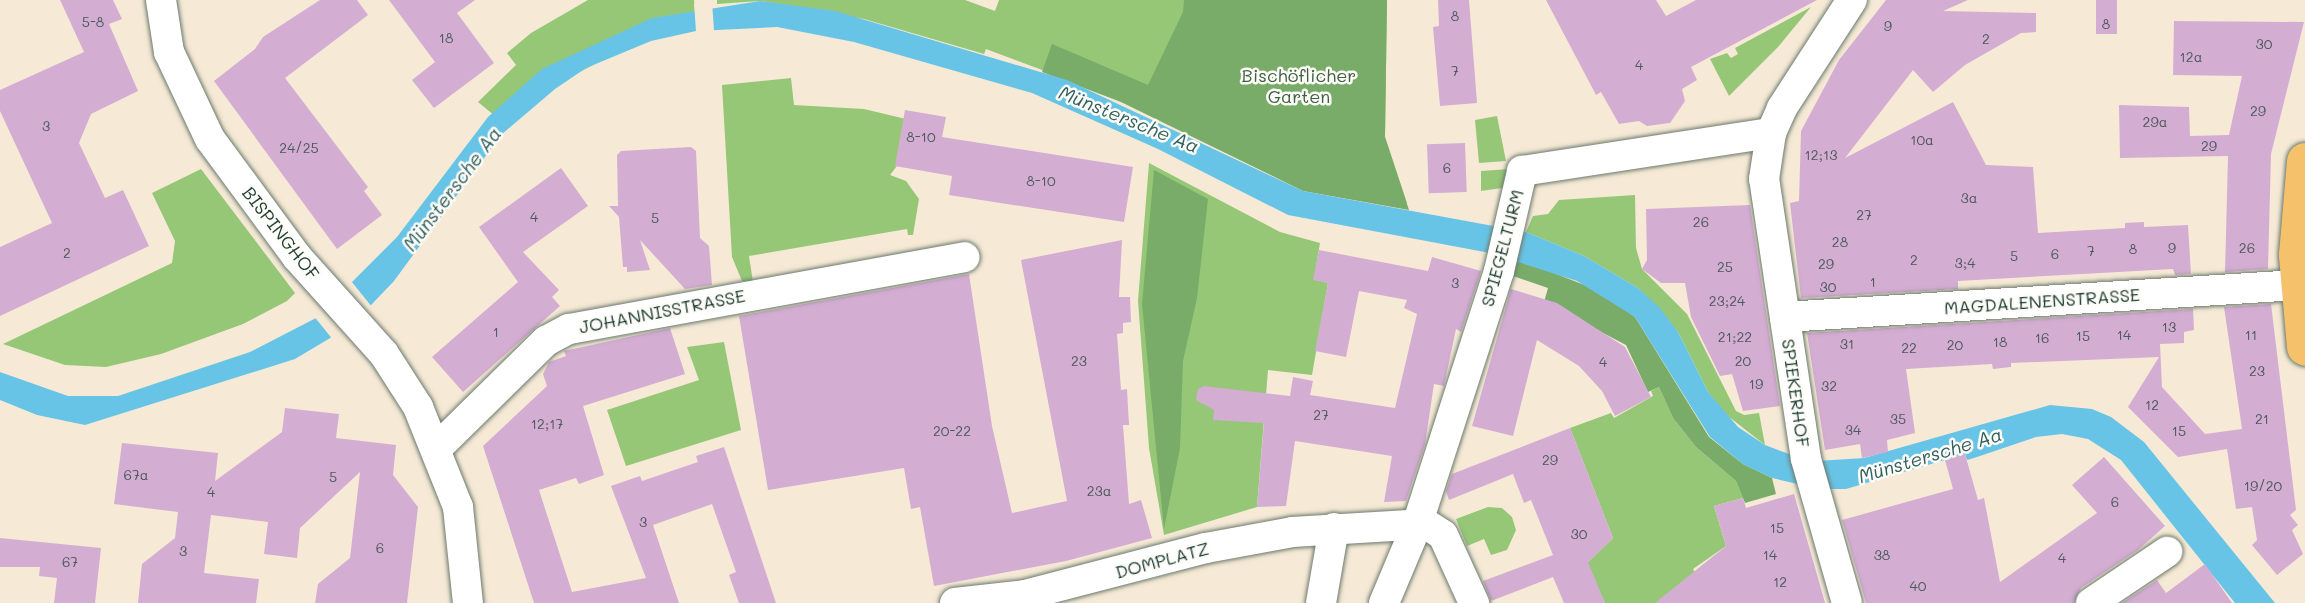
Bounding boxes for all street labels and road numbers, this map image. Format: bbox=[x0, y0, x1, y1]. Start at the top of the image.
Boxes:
street label: BISPINGHOF bbox=[238, 182, 324, 284]
street label: SPIEGELTURM bbox=[1476, 187, 1528, 309]
street label: MAGDALENENSTRASSE bbox=[1943, 283, 2141, 319]
street label: JOHANNISSTRASSE bbox=[577, 284, 747, 338]
street label: SPIEKERHOF bbox=[1778, 337, 1814, 449]
street label: DOMPLATZ bbox=[1113, 537, 1211, 583]

